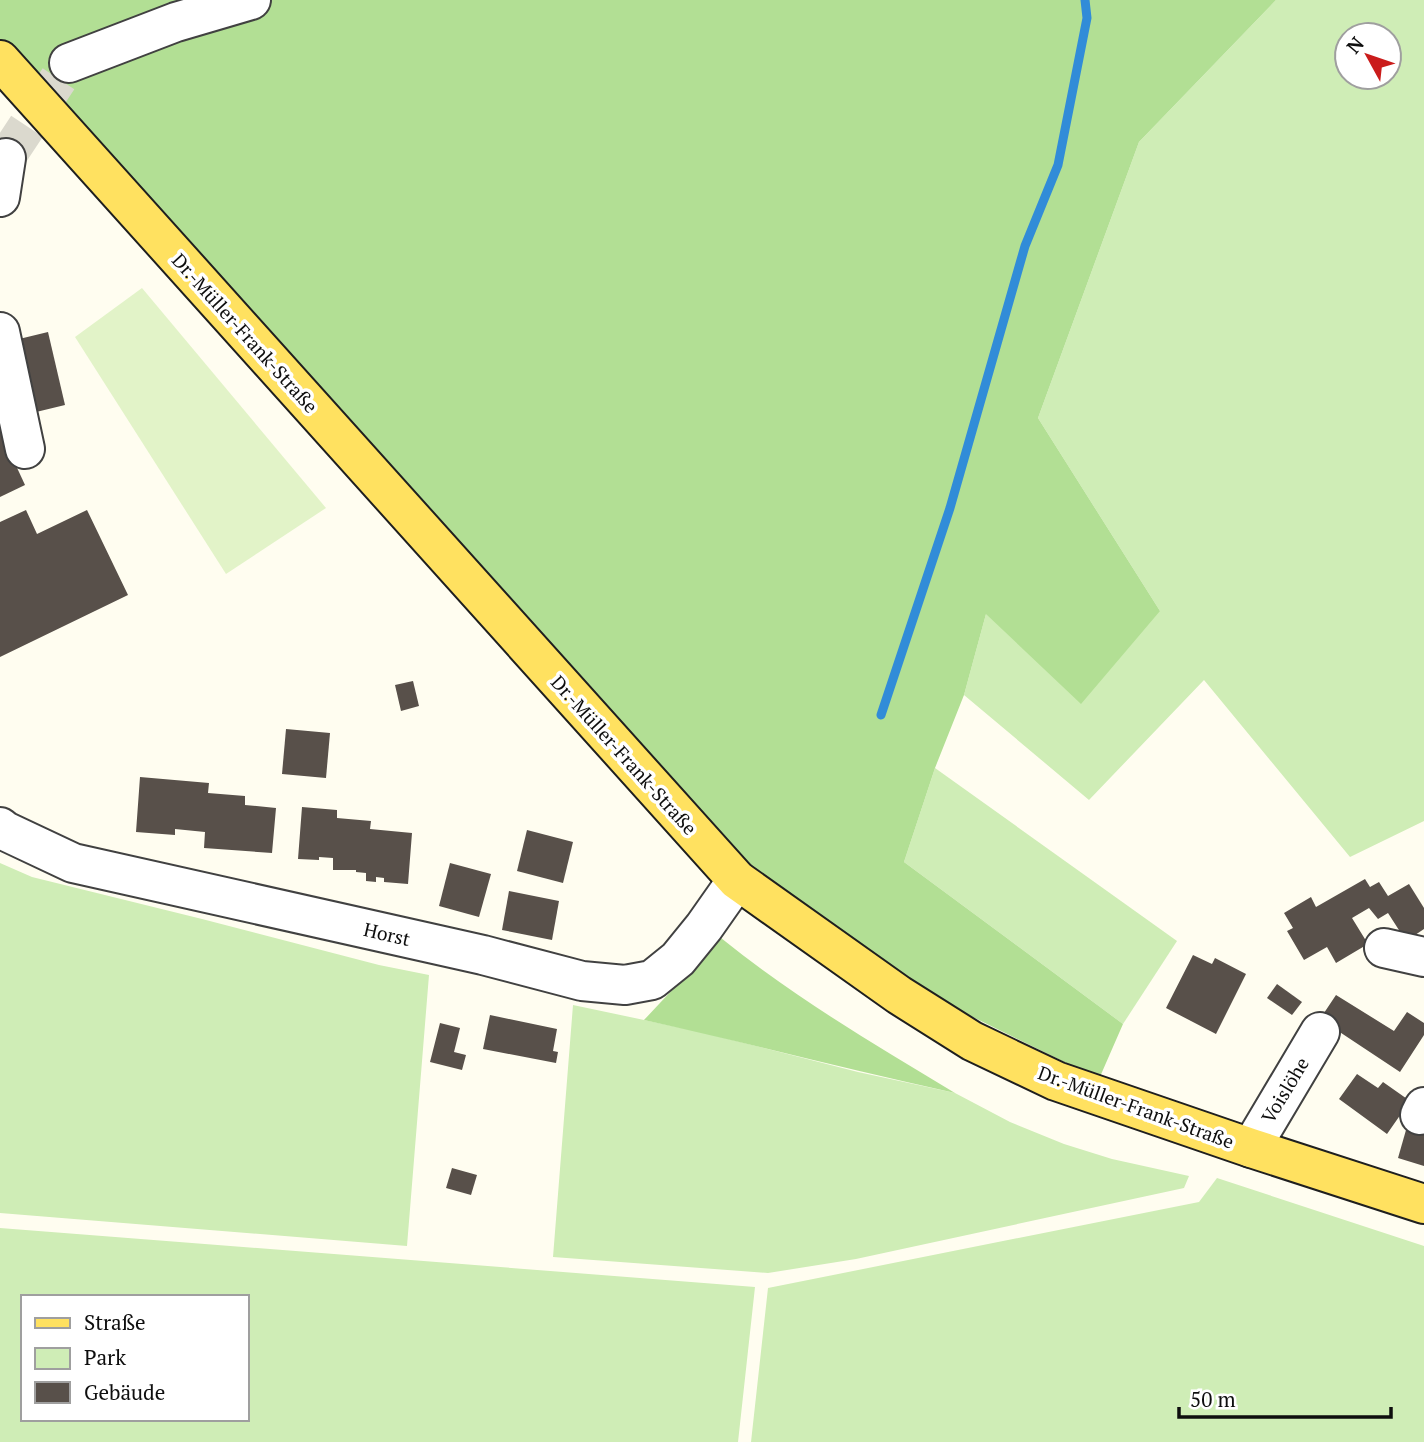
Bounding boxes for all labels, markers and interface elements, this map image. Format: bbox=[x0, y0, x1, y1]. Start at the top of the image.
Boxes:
north arrow bbox=[1333, 21, 1403, 91]
text: N bbox=[1340, 31, 1369, 58]
street label: Dr.-Müller-Frank-Straße bbox=[167, 248, 324, 418]
street label: Dr.-Müller-Frank-Straße bbox=[546, 670, 703, 840]
street label: Horst bbox=[361, 916, 413, 951]
street label: Voislöhe bbox=[1255, 1052, 1314, 1127]
street label: Dr.-Müller-Frank-Straße bbox=[1035, 1059, 1238, 1154]
legend bbox=[21, 1295, 248, 1421]
text: Straße bbox=[84, 1308, 146, 1336]
text: Park bbox=[84, 1343, 126, 1371]
scale bar bbox=[1179, 1376, 1391, 1420]
text: Gebäude bbox=[84, 1378, 165, 1406]
text: 50 m bbox=[1190, 1385, 1236, 1413]

